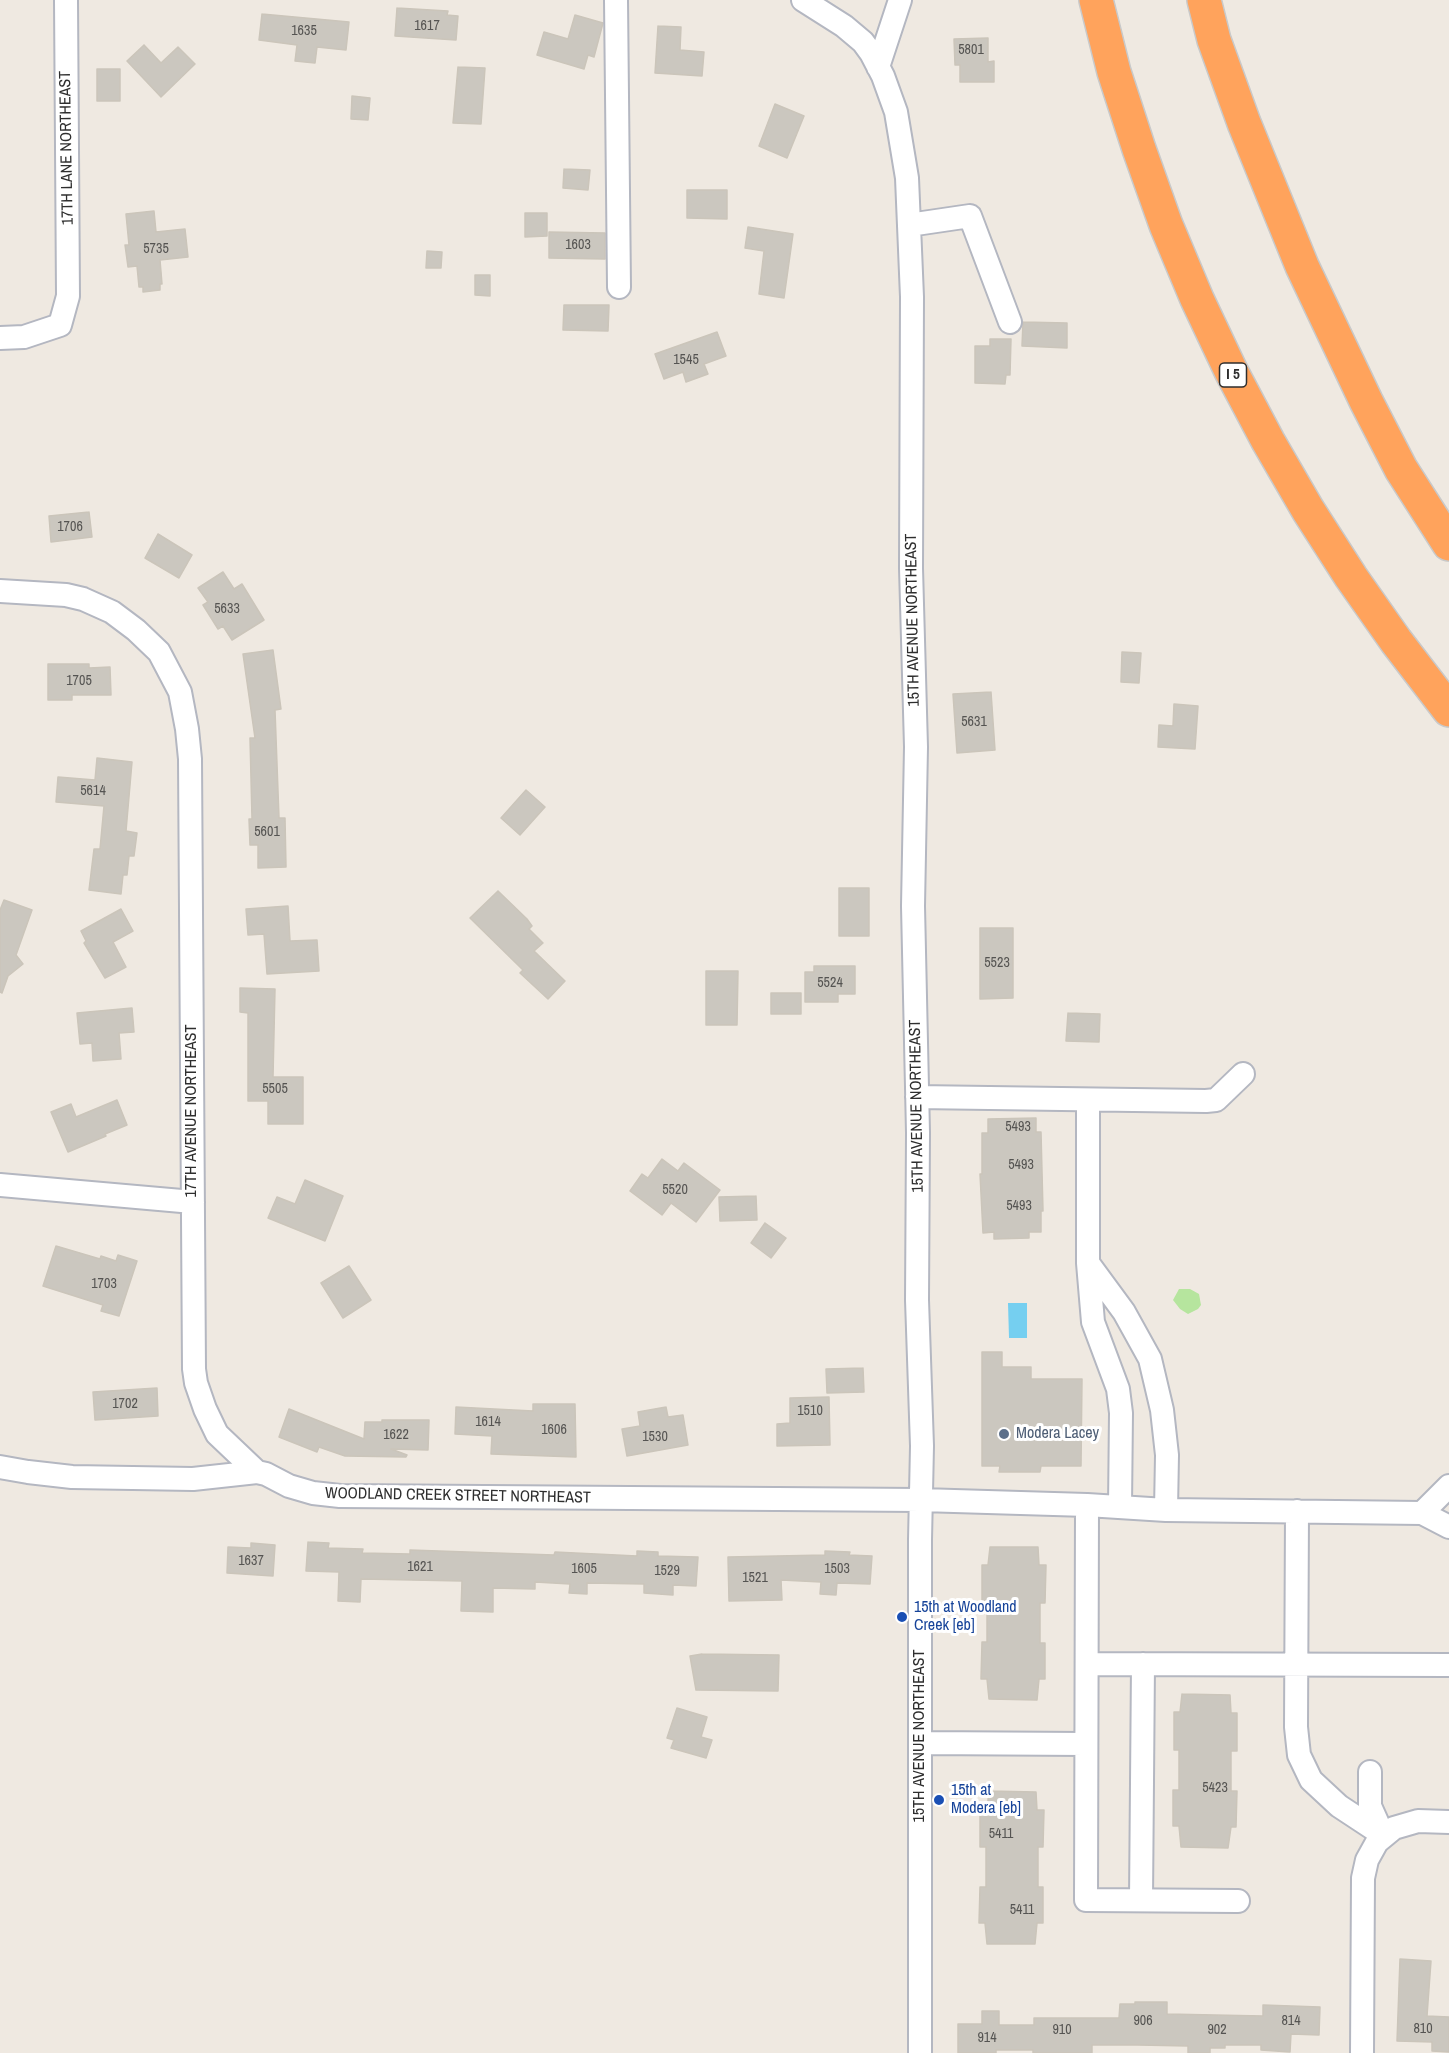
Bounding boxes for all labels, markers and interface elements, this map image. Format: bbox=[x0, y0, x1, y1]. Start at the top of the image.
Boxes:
house number: 1617 bbox=[414, 18, 440, 34]
house number: 1635 bbox=[291, 23, 317, 39]
house number: 5801 bbox=[958, 42, 984, 58]
street label: 17TH LANE NORTHEAST bbox=[56, 71, 78, 225]
house number: 1603 bbox=[565, 237, 591, 253]
house number: 5735 bbox=[143, 241, 169, 257]
house number: 1545 bbox=[673, 352, 699, 368]
road number: I 5 bbox=[1220, 363, 1246, 387]
house number: 1706 bbox=[57, 519, 83, 535]
street label: 15TH AVENUE NORTHEAST bbox=[902, 533, 924, 707]
house number: 5633 bbox=[214, 601, 240, 617]
house number: 1705 bbox=[66, 673, 92, 689]
house number: 5631 bbox=[961, 714, 987, 730]
house number: 5614 bbox=[80, 783, 106, 799]
house number: 5601 bbox=[254, 824, 280, 840]
house number: 5523 bbox=[984, 955, 1010, 971]
house number: 5524 bbox=[817, 975, 843, 991]
street label: 15TH AVENUE NORTHEAST bbox=[906, 1019, 928, 1193]
street label: 17TH AVENUE NORTHEAST bbox=[182, 1024, 202, 1198]
house number: 5505 bbox=[262, 1081, 288, 1097]
house number: 5493 bbox=[1005, 1119, 1031, 1135]
house number: 5493 bbox=[1008, 1157, 1034, 1173]
house number: 5520 bbox=[662, 1182, 688, 1198]
house number: 5493 bbox=[1006, 1198, 1032, 1214]
house number: 1703 bbox=[91, 1276, 117, 1292]
house number: 1702 bbox=[112, 1396, 138, 1412]
house number: 1510 bbox=[797, 1403, 823, 1419]
house number: 1614 bbox=[475, 1414, 501, 1430]
house number: 1606 bbox=[541, 1422, 567, 1438]
place label: Modera Lacey bbox=[1016, 1424, 1099, 1444]
house number: 1622 bbox=[383, 1427, 409, 1443]
marker: Modera Lacey bbox=[997, 1427, 1011, 1441]
house number: 1530 bbox=[642, 1429, 668, 1445]
street label: WOODLAND CREEK STREET NORTHEAST bbox=[325, 1484, 591, 1508]
house number: 1637 bbox=[238, 1553, 264, 1569]
house number: 1621 bbox=[407, 1559, 433, 1575]
house number: 1605 bbox=[571, 1561, 597, 1577]
house number: 1503 bbox=[824, 1561, 850, 1577]
house number: 1529 bbox=[654, 1563, 680, 1579]
house number: 1521 bbox=[742, 1570, 768, 1586]
place label: 15th at Woodland Creek [eb] bbox=[914, 1598, 1017, 1636]
marker: 15th at Woodland Creek [eb] bbox=[895, 1610, 909, 1624]
street label: 15TH AVENUE NORTHEAST bbox=[910, 1649, 930, 1823]
house number: 5423 bbox=[1202, 1780, 1228, 1796]
place label: 15th at Modera [eb] bbox=[951, 1781, 1021, 1819]
marker: 15th at Modera [eb] bbox=[932, 1793, 946, 1807]
house number: 5411 bbox=[989, 1826, 1013, 1842]
house number: 5411 bbox=[1010, 1902, 1034, 1918]
house number: 906 bbox=[1133, 2013, 1153, 2029]
house number: 814 bbox=[1281, 2013, 1301, 2029]
house number: 810 bbox=[1413, 2021, 1433, 2037]
house number: 910 bbox=[1052, 2022, 1072, 2038]
house number: 902 bbox=[1207, 2022, 1227, 2038]
house number: 914 bbox=[977, 2030, 997, 2046]

